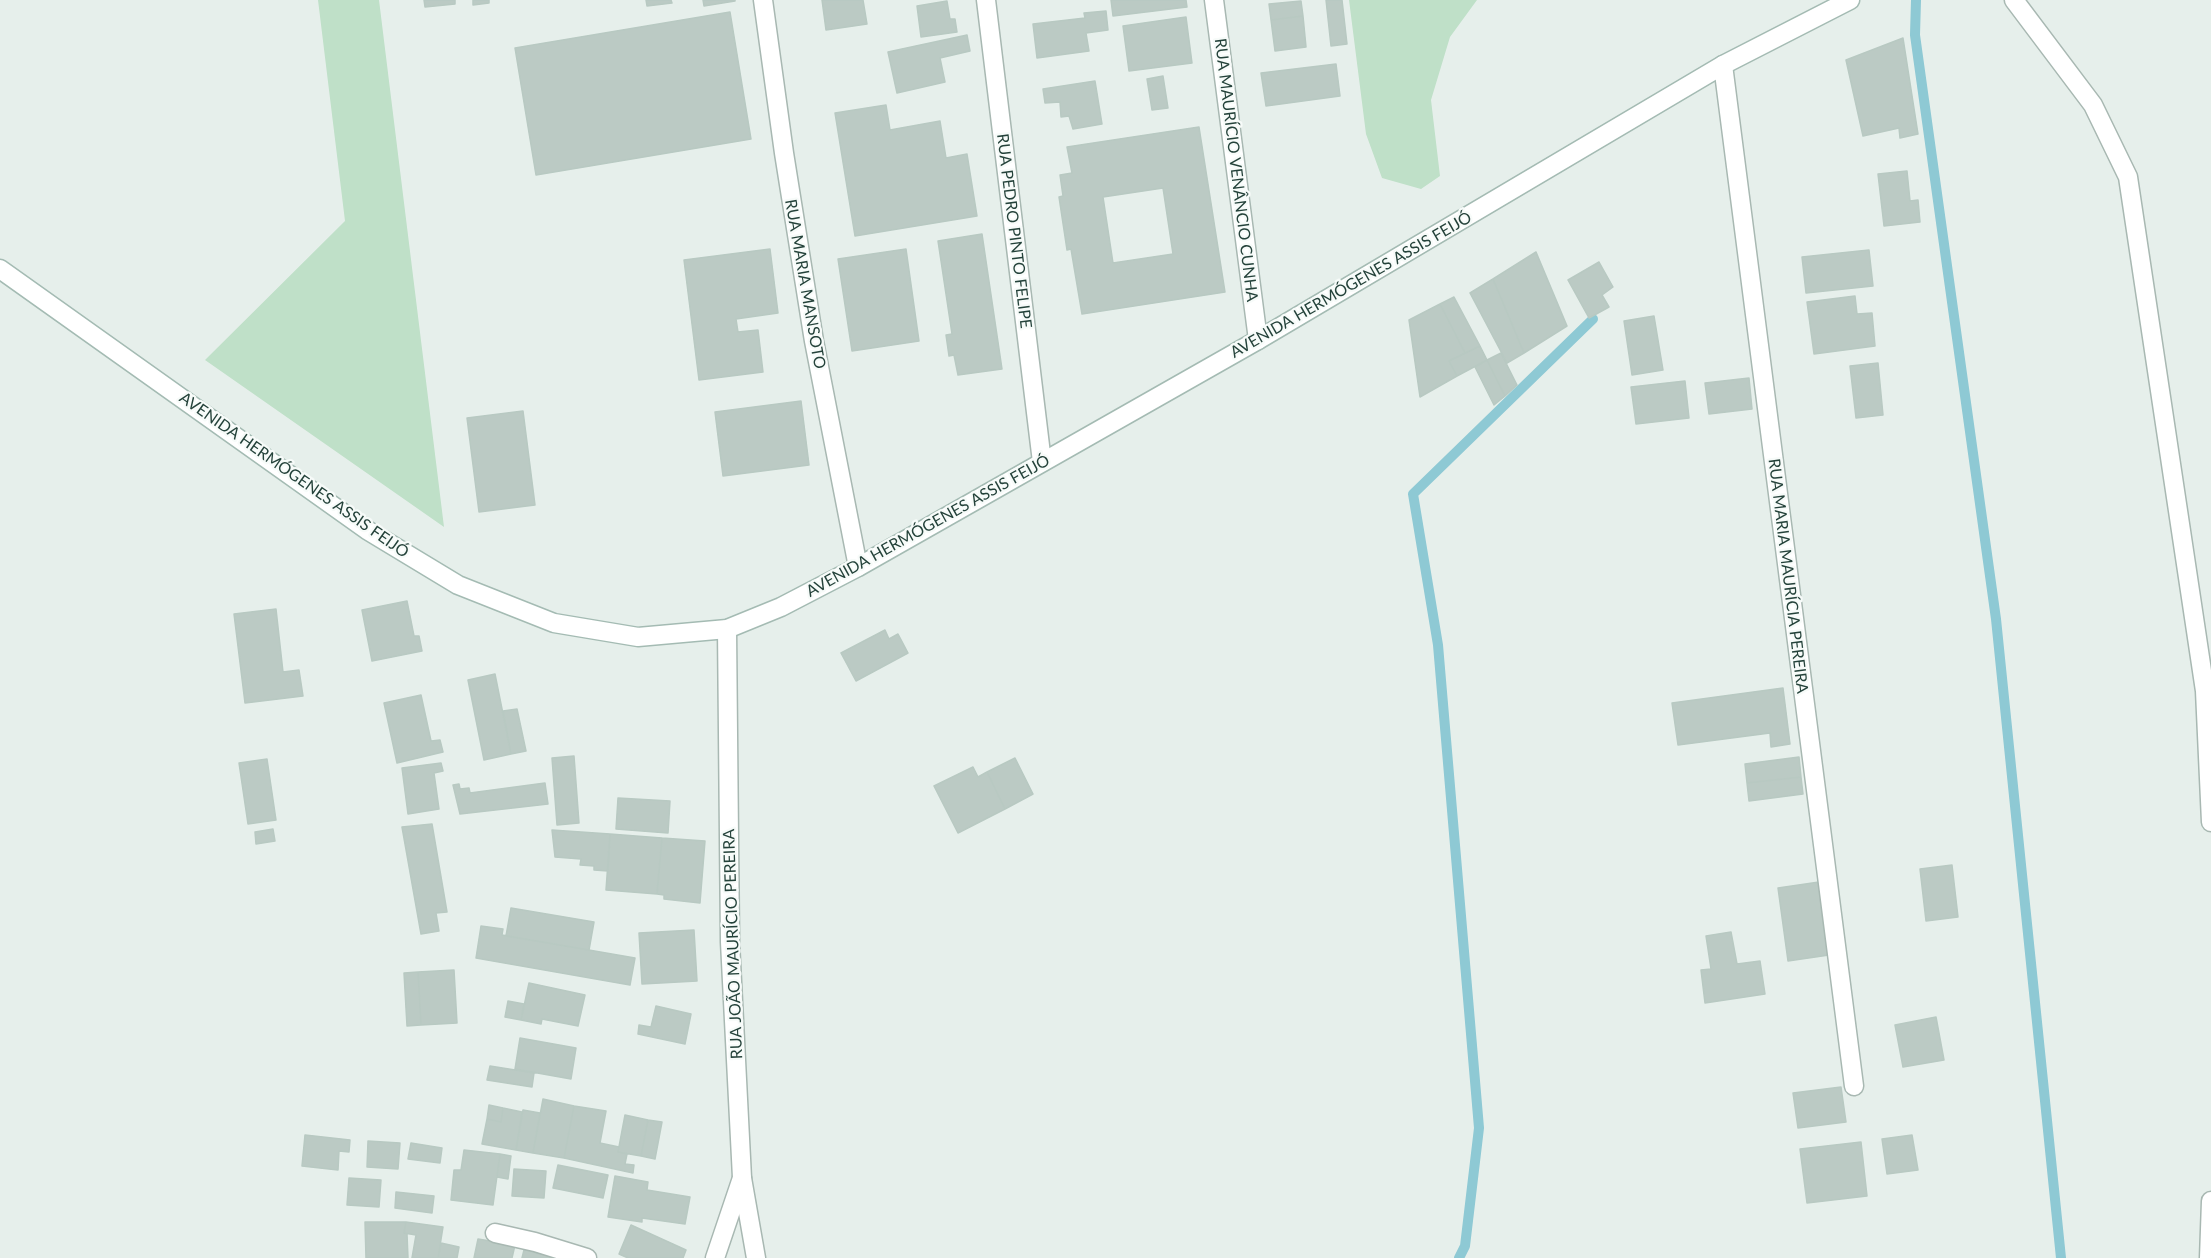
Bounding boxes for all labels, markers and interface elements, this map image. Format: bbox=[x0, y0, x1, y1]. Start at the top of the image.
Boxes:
street label: RUA MAURÍCIO VENÂNCIO CUNHA bbox=[1210, 37, 1262, 303]
street label: RUA PEDRO PINTO FELIPE bbox=[993, 132, 1035, 330]
street label: RUA MARIA MANSOTO bbox=[781, 198, 829, 370]
street label: AVENIDA HERMÓGENES ASSIS FEIJÓ bbox=[1227, 208, 1475, 362]
street label: AVENIDA HERMÓGENES ASSIS FEIJÓ bbox=[176, 388, 412, 562]
street label: AVENIDA HERMÓGENES ASSIS FEIJÓ bbox=[803, 451, 1053, 601]
street label: RUA MARIA MAURÍCIA PEREIRA bbox=[1764, 457, 1812, 695]
street label: RUA JOÃO MAURÍCIO PEREIRA bbox=[719, 829, 747, 1059]

